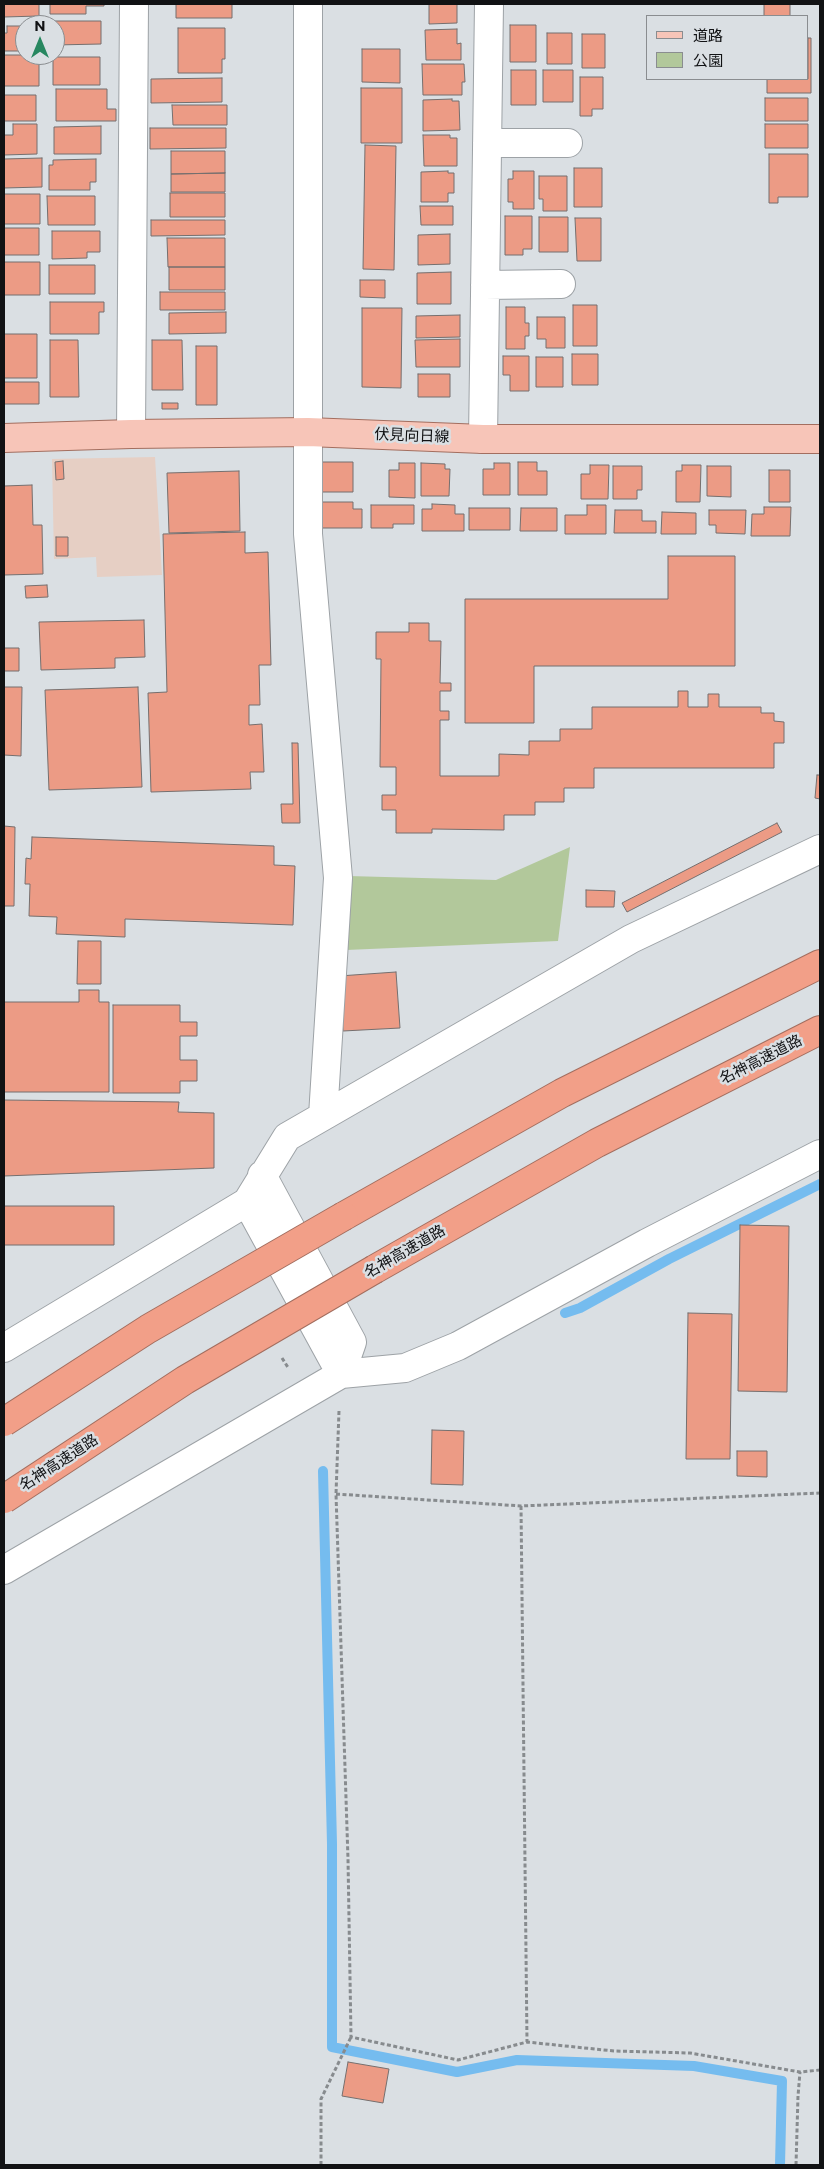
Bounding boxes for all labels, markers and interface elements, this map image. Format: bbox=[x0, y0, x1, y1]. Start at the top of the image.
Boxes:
north arrow bbox=[15, 15, 65, 65]
legend bbox=[646, 15, 809, 80]
text: N bbox=[34, 17, 46, 35]
text: 道路 bbox=[693, 26, 723, 45]
text: 公園 bbox=[693, 51, 723, 70]
street label: 伏見向日線 bbox=[374, 426, 450, 446]
street label: 名神高速道路 bbox=[717, 1032, 805, 1088]
street label: 名神高速道路 bbox=[362, 1222, 448, 1282]
street label: 名神高速道路 bbox=[16, 1431, 102, 1495]

